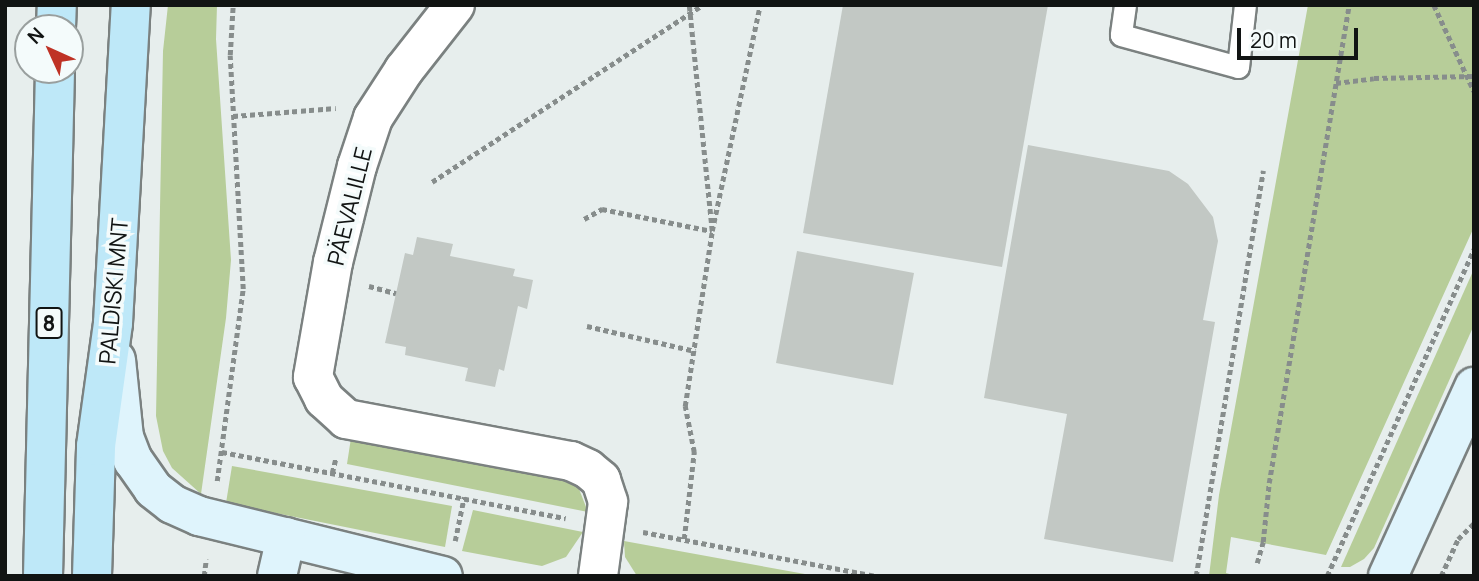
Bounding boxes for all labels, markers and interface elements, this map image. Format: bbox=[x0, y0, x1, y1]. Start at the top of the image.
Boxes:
north arrow bbox=[14, 14, 84, 84]
scale bar bbox=[1241, 14, 1362, 58]
text: N bbox=[22, 22, 50, 50]
text: 20 m bbox=[1250, 26, 1297, 54]
street label: PÄEVALILLE bbox=[321, 144, 377, 268]
street label: PALDISKI MNT bbox=[93, 217, 133, 365]
road number: 8 bbox=[35, 306, 63, 340]

